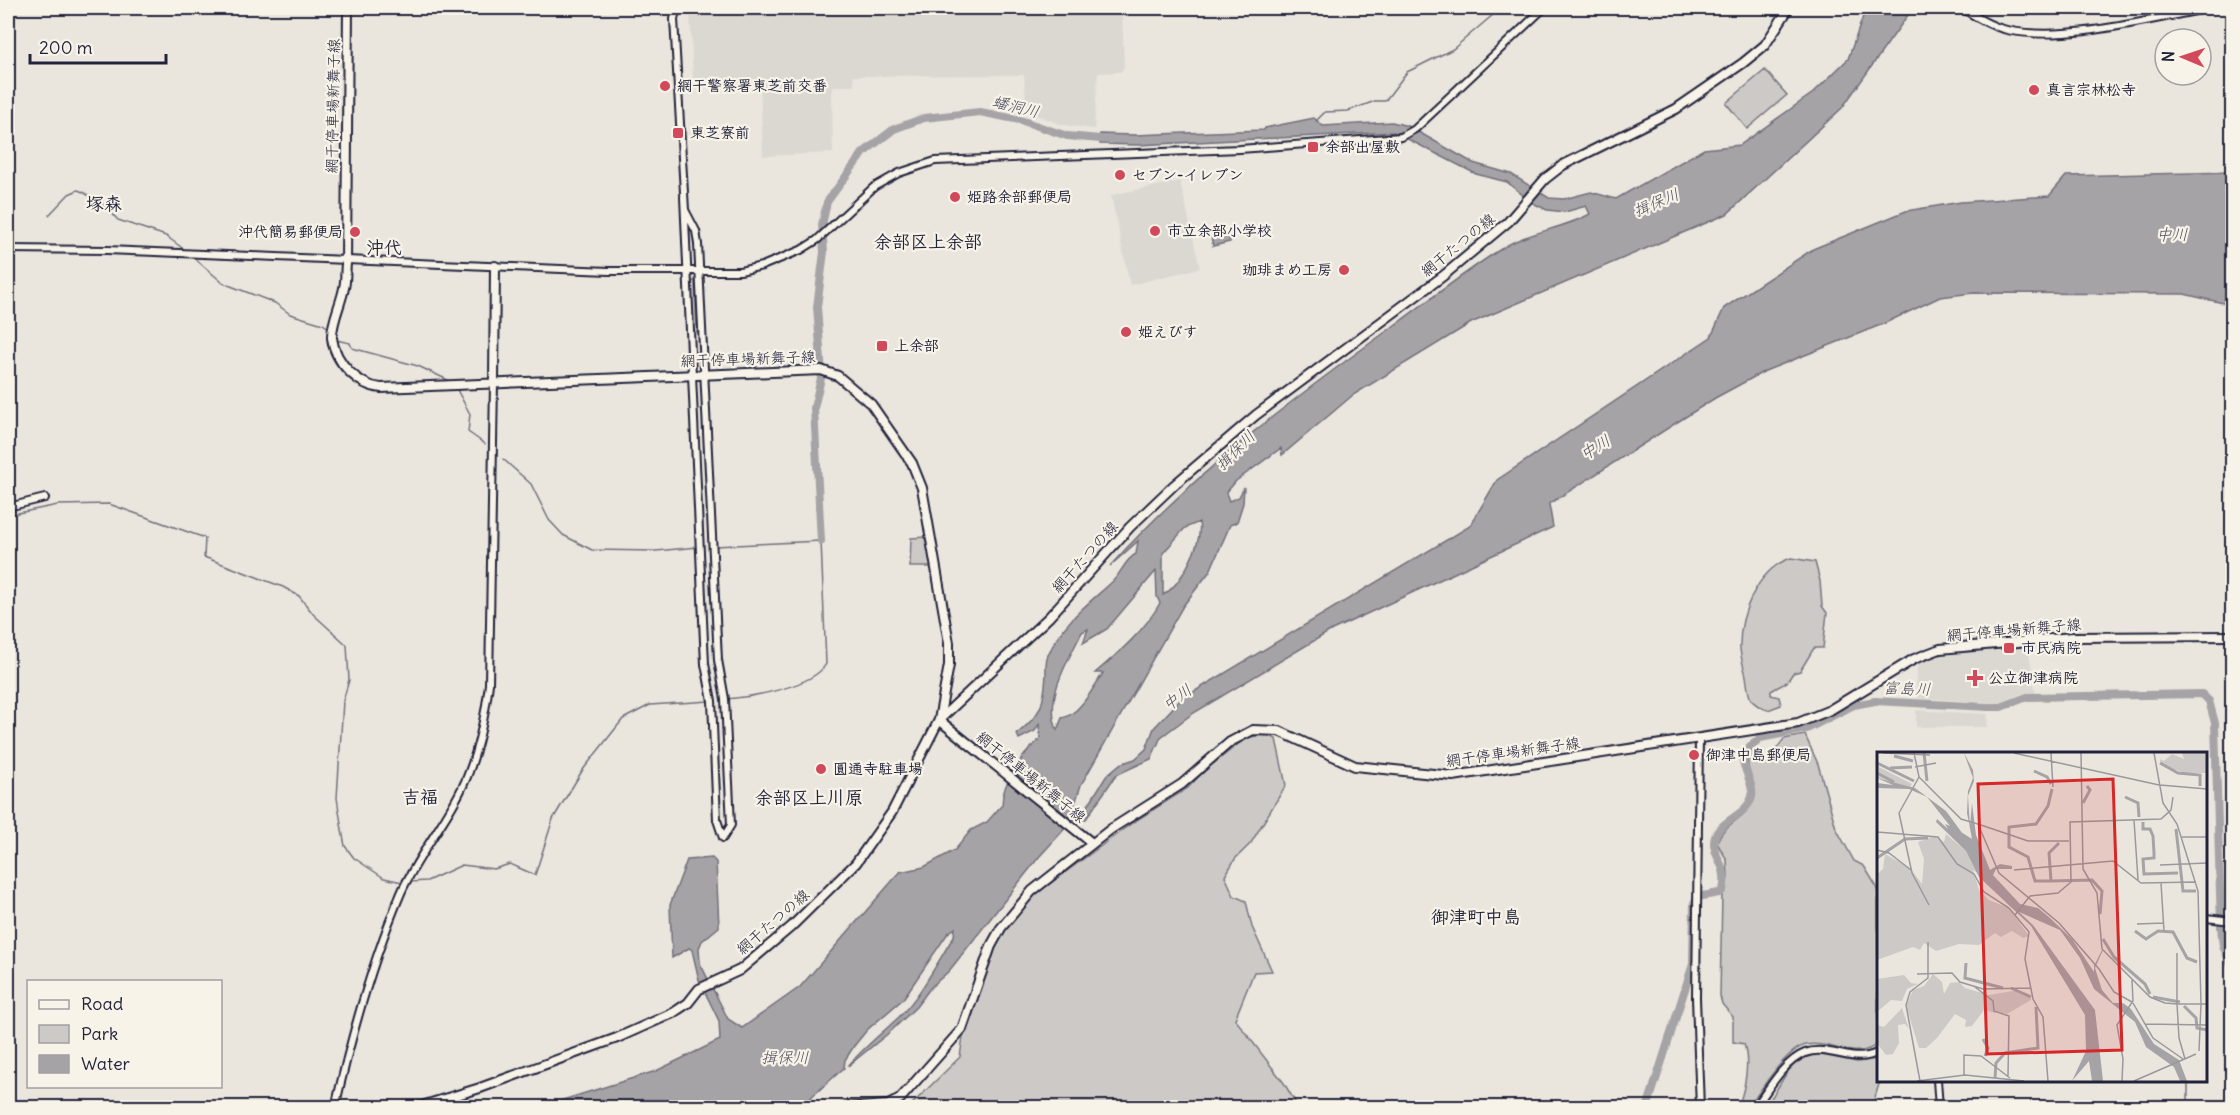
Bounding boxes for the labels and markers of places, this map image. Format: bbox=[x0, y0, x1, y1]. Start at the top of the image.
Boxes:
place label: 網干警察署東芝前交番 bbox=[677, 76, 827, 95]
marker: 網干警察署東芝前交番 bbox=[658, 79, 672, 93]
place label: 真言宗林松寺 bbox=[2046, 80, 2136, 99]
marker: 真言宗林松寺 bbox=[2027, 83, 2041, 97]
place label: 東芝寮前 bbox=[690, 123, 750, 142]
marker: 東芝寮前 bbox=[671, 126, 685, 140]
place label: 余部出屋敷 bbox=[1325, 137, 1400, 156]
marker: 余部出屋敷 bbox=[1306, 140, 1320, 154]
place label: セブン-イレブン bbox=[1132, 165, 1243, 184]
marker: セブン-イレブン bbox=[1113, 168, 1127, 182]
place label: 姫路余部郵便局 bbox=[967, 187, 1072, 206]
marker: 姫路余部郵便局 bbox=[948, 190, 962, 204]
place label: 市立余部小学校 bbox=[1167, 221, 1272, 240]
place label: 沖代簡易郵便局 bbox=[238, 222, 343, 241]
marker: 市立余部小学校 bbox=[1148, 224, 1162, 238]
marker: 沖代簡易郵便局 bbox=[348, 225, 362, 239]
place label: 珈琲まめ工房 bbox=[1242, 260, 1332, 279]
marker: 珈琲まめ工房 bbox=[1337, 263, 1351, 277]
place label: 姫えびす bbox=[1138, 322, 1198, 341]
marker: 姫えびす bbox=[1119, 325, 1133, 339]
place label: 上余部 bbox=[894, 336, 939, 355]
marker: 上余部 bbox=[875, 339, 889, 353]
place label: 市民病院 bbox=[2021, 638, 2081, 657]
marker: 市民病院 bbox=[2002, 641, 2016, 655]
place label: 公立御津病院 bbox=[1988, 668, 2078, 687]
marker: 公立御津病院 bbox=[1966, 669, 1984, 687]
place label: 御津中島郵便局 bbox=[1706, 745, 1811, 764]
marker: 御津中島郵便局 bbox=[1687, 748, 1701, 762]
place label: 圓通寺駐車場 bbox=[833, 759, 923, 778]
marker: 圓通寺駐車場 bbox=[814, 762, 828, 776]

